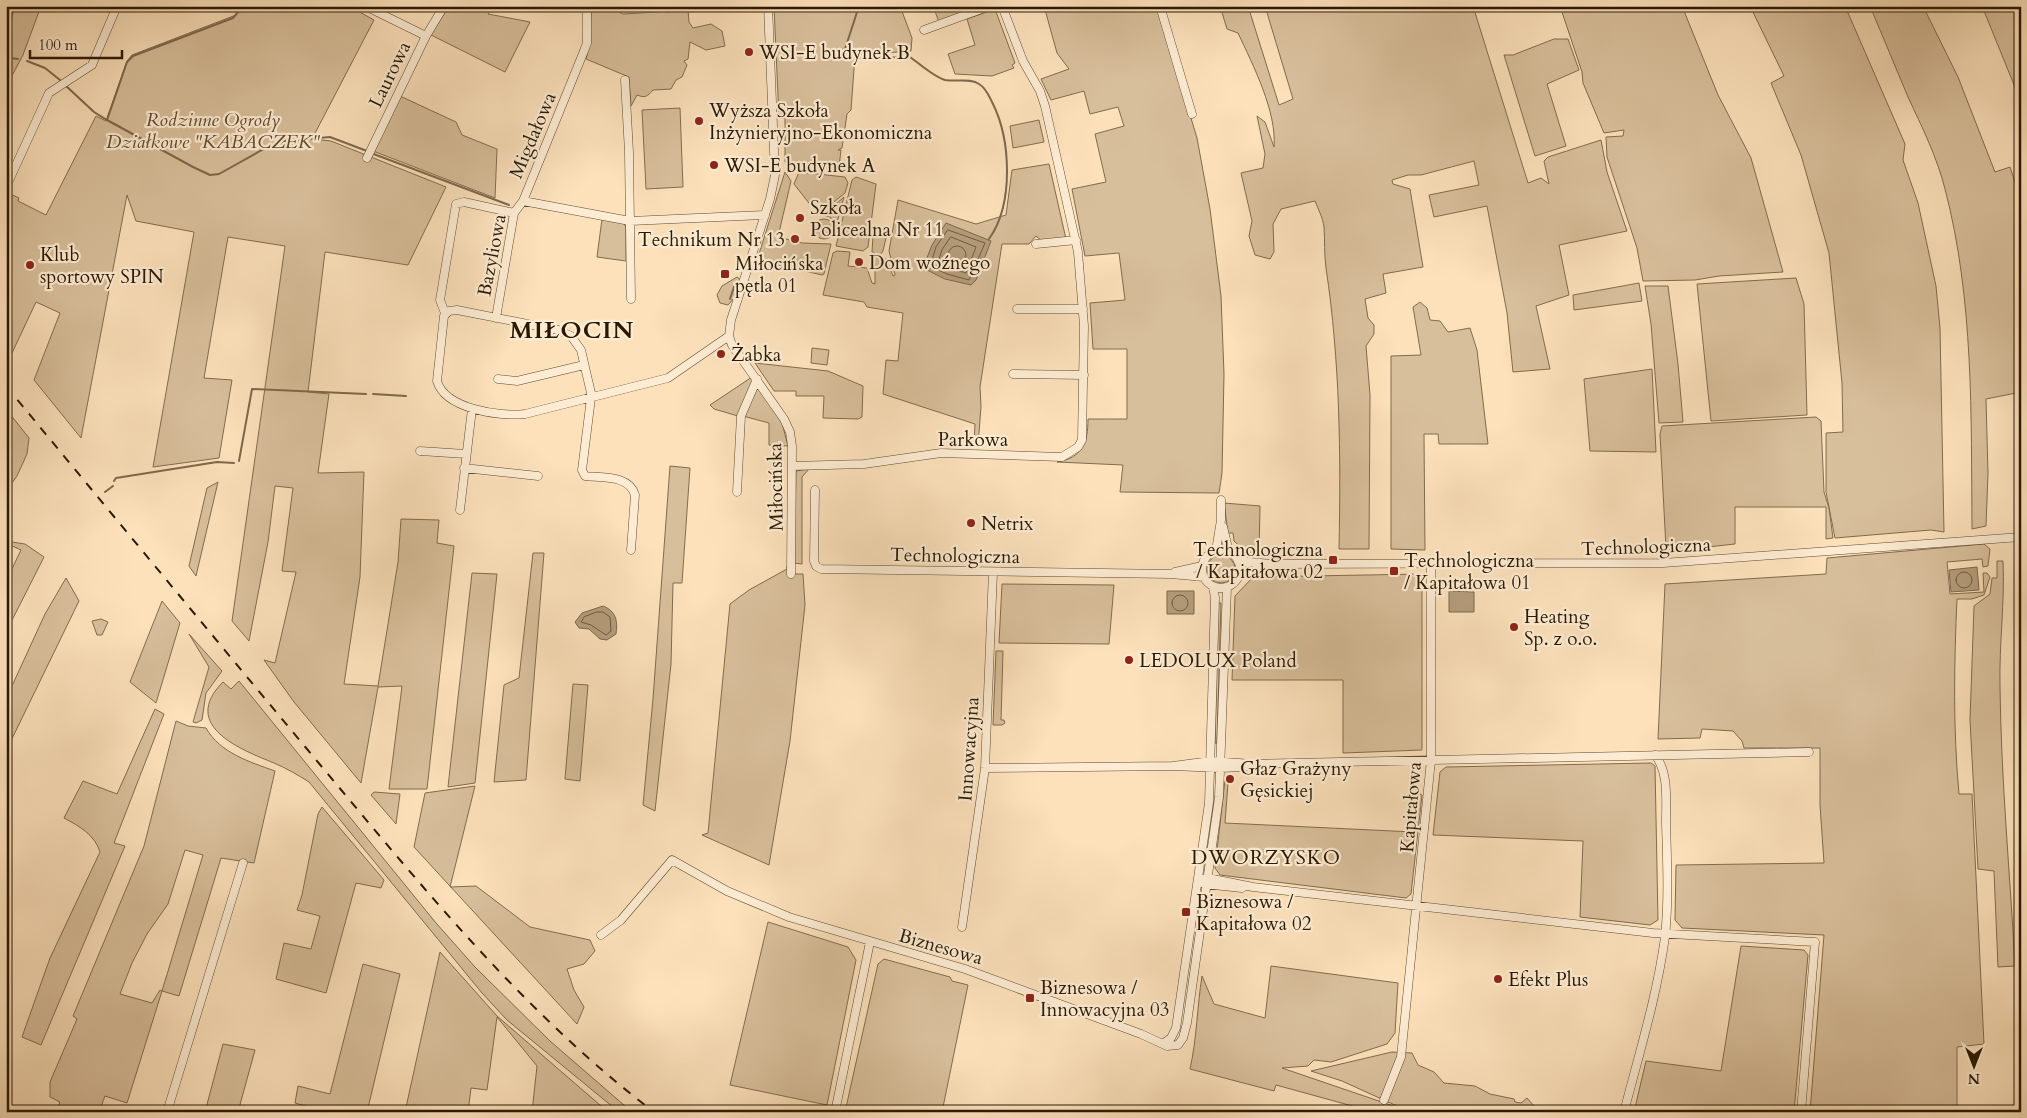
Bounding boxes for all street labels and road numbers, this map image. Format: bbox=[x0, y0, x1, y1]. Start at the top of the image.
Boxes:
street label: Laurowa bbox=[363, 37, 417, 112]
street label: Migdałowa bbox=[503, 88, 563, 182]
street label: Bazyliowa bbox=[471, 212, 513, 299]
street label: Parkowa bbox=[938, 427, 1008, 453]
street label: Miłocińska bbox=[762, 443, 790, 531]
street label: Technologiczna bbox=[1581, 532, 1711, 562]
street label: Technologiczna bbox=[890, 542, 1020, 570]
street label: Innowacyjna bbox=[952, 696, 986, 802]
street label: Kapitałowa bbox=[1394, 761, 1428, 854]
street label: Biznesowa bbox=[896, 923, 986, 971]

